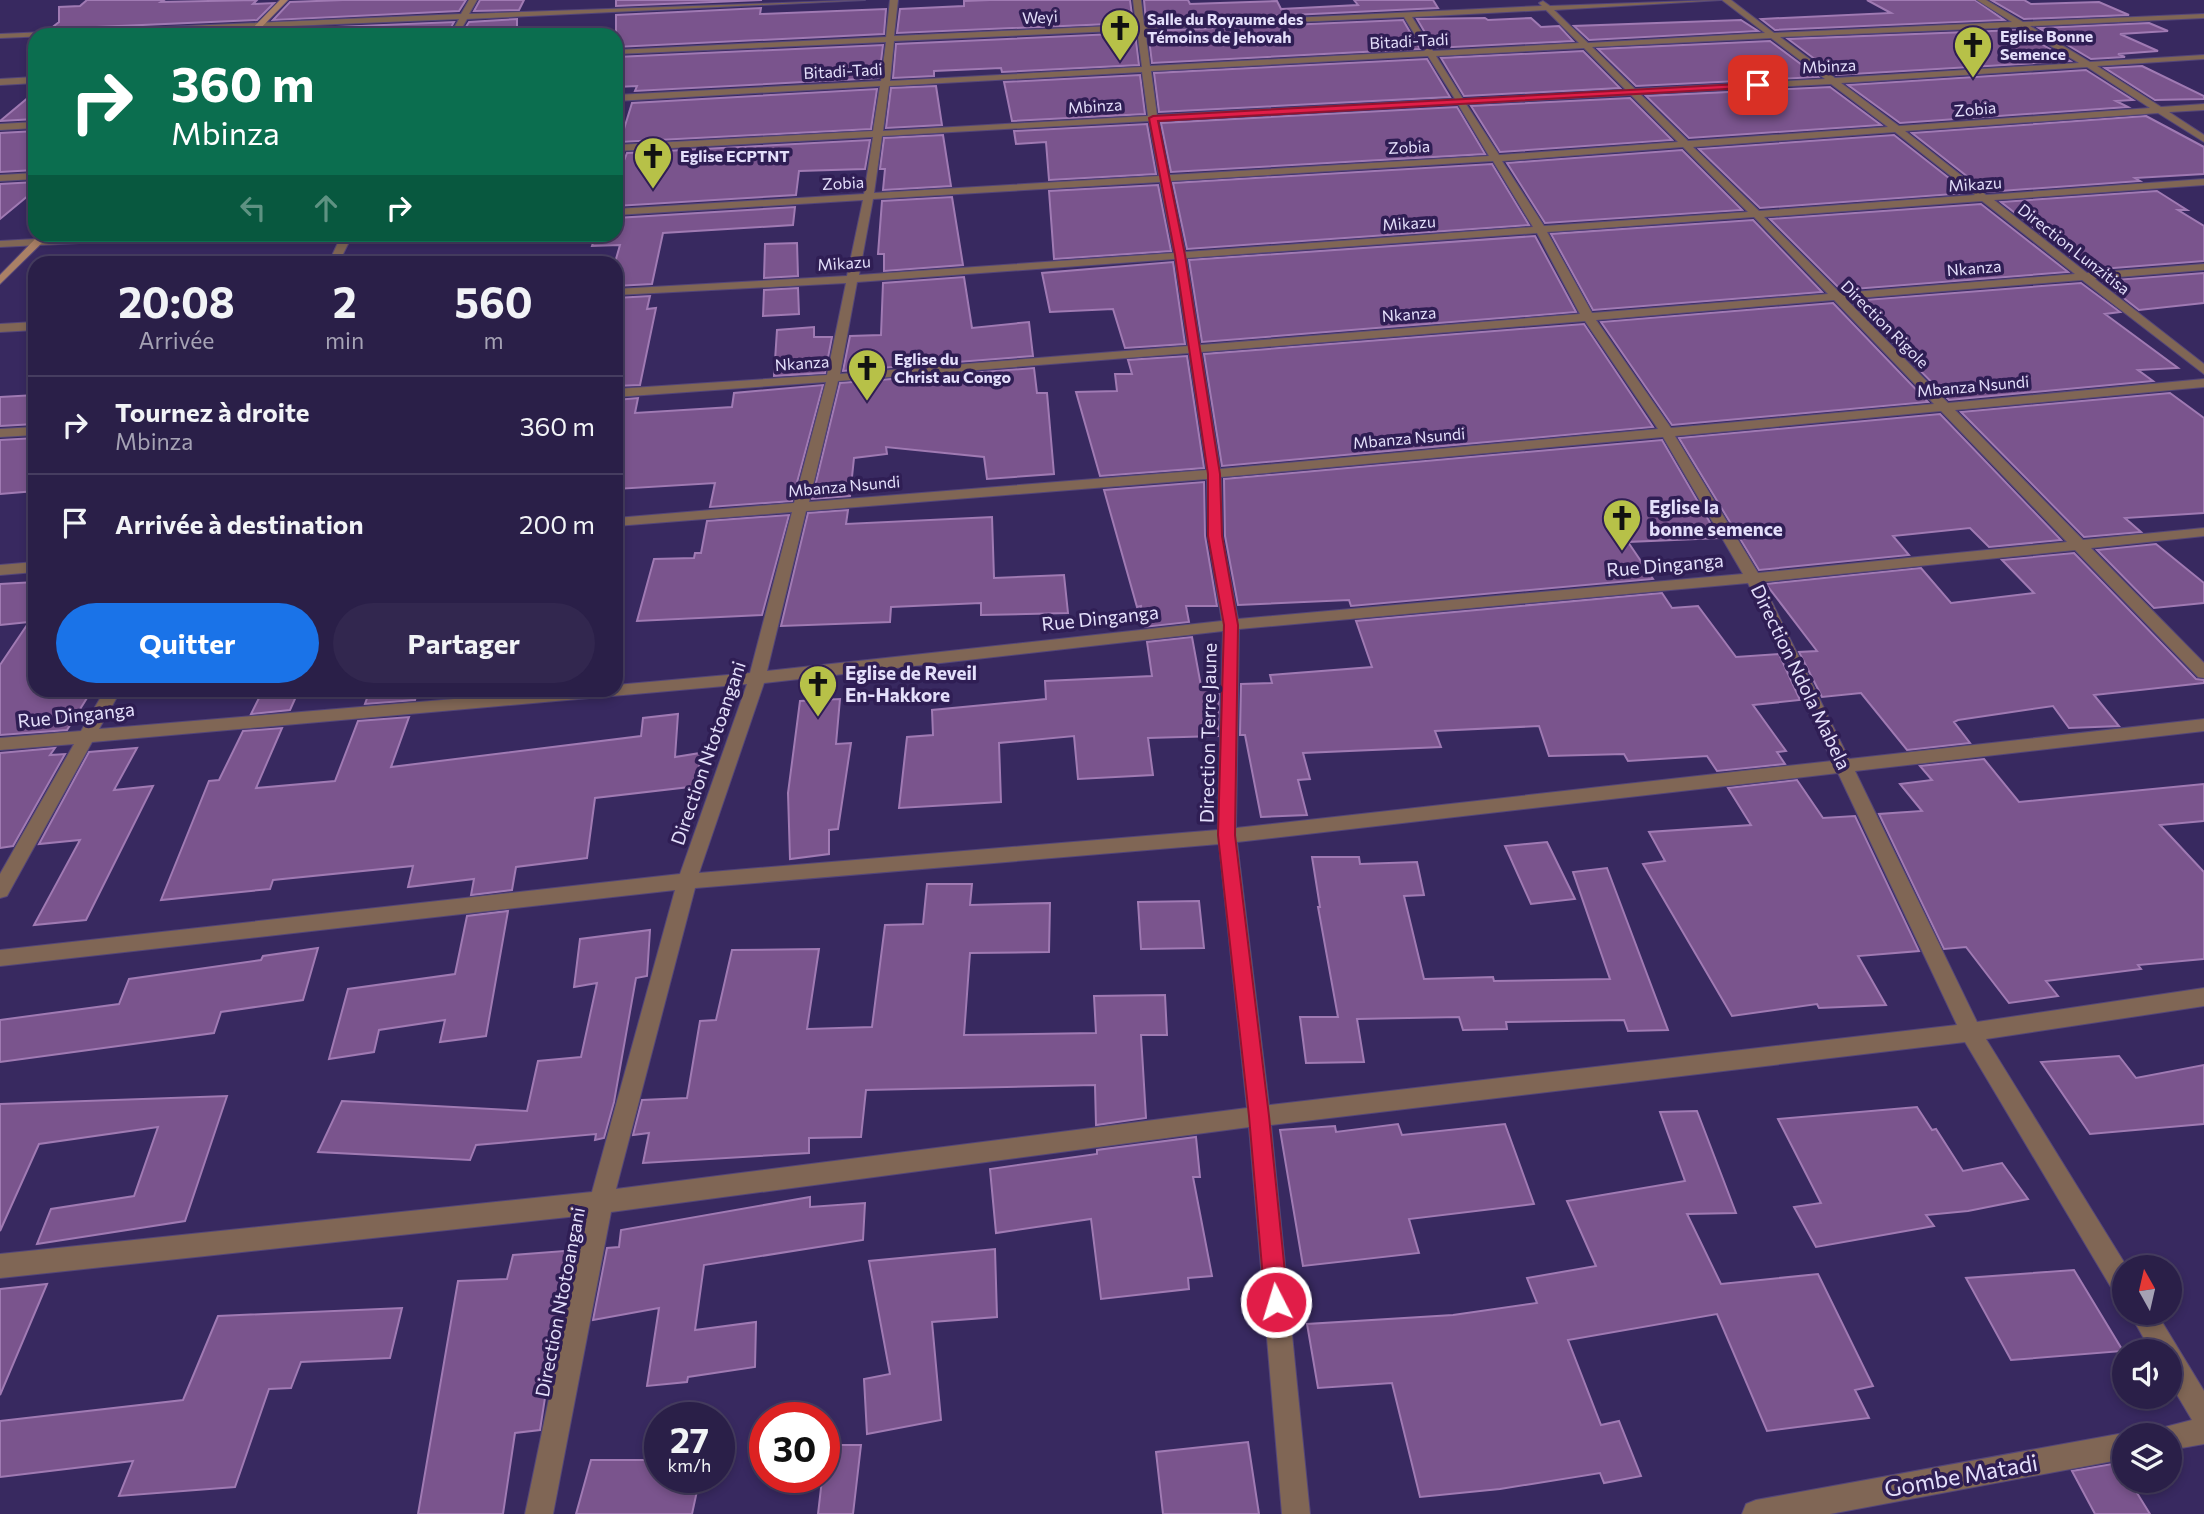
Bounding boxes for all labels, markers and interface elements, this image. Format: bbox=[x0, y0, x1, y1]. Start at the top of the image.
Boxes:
street label: Weyi bbox=[1022, 6, 1058, 27]
church icon: Salle du Royaume des Témoins de Jehovah bbox=[1099, 7, 1141, 62]
place label: Salle du Royaume des Témoins de Jehovah bbox=[1147, 9, 1303, 46]
church icon: Eglise Bonne Semence bbox=[1952, 24, 1994, 79]
place label: Eglise Bonne Semence bbox=[2000, 26, 2093, 63]
street label: Bitadi-Tadi bbox=[1369, 29, 1449, 52]
text: 360 m bbox=[171, 52, 314, 112]
pin bbox=[1728, 55, 1788, 115]
street label: Mbinza bbox=[1801, 55, 1857, 76]
icon: right bbox=[56, 56, 147, 147]
street label: Bitadi-Tadi bbox=[803, 59, 883, 82]
icon: arrive bbox=[1739, 66, 1777, 104]
street label: Mbinza bbox=[1067, 94, 1123, 117]
street label: Zobia bbox=[1953, 97, 1997, 120]
text: Mbinza bbox=[171, 112, 280, 152]
church icon: Eglise ECPTNT bbox=[632, 135, 674, 190]
street label: Zobia bbox=[1387, 136, 1431, 157]
place label: Eglise ECPTNT bbox=[680, 146, 790, 165]
street label: Zobia bbox=[821, 172, 865, 193]
street label: Mikazu bbox=[1948, 172, 2002, 195]
icon: left bbox=[234, 189, 272, 227]
icon: ahead bbox=[307, 189, 345, 227]
icon: right bbox=[380, 189, 418, 227]
street label: Direction Lunzitisa bbox=[2015, 199, 2134, 298]
street label: Mikazu bbox=[1382, 211, 1436, 234]
street label: Mikazu bbox=[817, 251, 871, 274]
street label: Nkanza bbox=[1946, 256, 2002, 279]
text: 20:08 bbox=[118, 275, 235, 327]
text: 2 bbox=[333, 275, 357, 327]
text: 560 bbox=[454, 275, 533, 327]
street label: Direction Rigole bbox=[1838, 276, 1933, 371]
street label: Nkanza bbox=[1381, 302, 1437, 325]
text: Arrivée bbox=[139, 326, 214, 354]
text: min bbox=[325, 326, 364, 354]
text: m bbox=[484, 326, 504, 354]
church icon: Eglise du Christ au Congo bbox=[846, 347, 888, 402]
place label: Eglise du Christ au Congo bbox=[894, 349, 1011, 386]
street label: Nkanza bbox=[774, 351, 830, 374]
street label: Mbanza Nsundi bbox=[1916, 371, 2030, 400]
text: Tournez à droite bbox=[115, 396, 310, 427]
icon: right bbox=[56, 406, 94, 444]
text: 360 m bbox=[520, 410, 595, 441]
street label: Mbanza Nsundi bbox=[1352, 423, 1466, 452]
text: Mbinza bbox=[115, 427, 193, 455]
street label: Mbanza Nsundi bbox=[787, 471, 901, 500]
place label: Eglise la bonne semence bbox=[1649, 495, 1783, 540]
church icon: Eglise la bonne semence bbox=[1601, 497, 1643, 552]
icon: arrive bbox=[56, 504, 94, 542]
text: Arrivée à destination bbox=[115, 508, 363, 539]
text: 200 m bbox=[519, 508, 595, 539]
street label: Rue Dinganga bbox=[1605, 548, 1725, 581]
street label: Direction Ndola Mabela bbox=[1747, 580, 1856, 773]
street label: Rue Dinganga bbox=[1040, 600, 1160, 635]
button: Quitter bbox=[56, 603, 319, 683]
button: Partager bbox=[333, 603, 595, 683]
street label: Direction Terre Jaune bbox=[1194, 643, 1221, 823]
street label: Direction Ntotoangani bbox=[665, 658, 750, 848]
place label: Eglise de Reveil En-Hakkore bbox=[845, 661, 977, 706]
church icon: Eglise de Reveil En-Hakkore bbox=[797, 663, 839, 718]
street label: Rue Dinganga bbox=[16, 697, 136, 732]
street label: Direction Ntotoangani bbox=[530, 1205, 589, 1399]
north arrow bbox=[2112, 1255, 2182, 1325]
map controls bbox=[2112, 1255, 2182, 1493]
position arrow bbox=[1239, 1265, 1313, 1339]
button: sound bbox=[2112, 1339, 2182, 1409]
speed limit sign: 30 bbox=[749, 1402, 840, 1493]
text: 27 bbox=[670, 1417, 709, 1460]
button: layers bbox=[2112, 1423, 2182, 1493]
street label: Gombe Matadi bbox=[1882, 1448, 2040, 1502]
text: km/h bbox=[668, 1454, 711, 1476]

